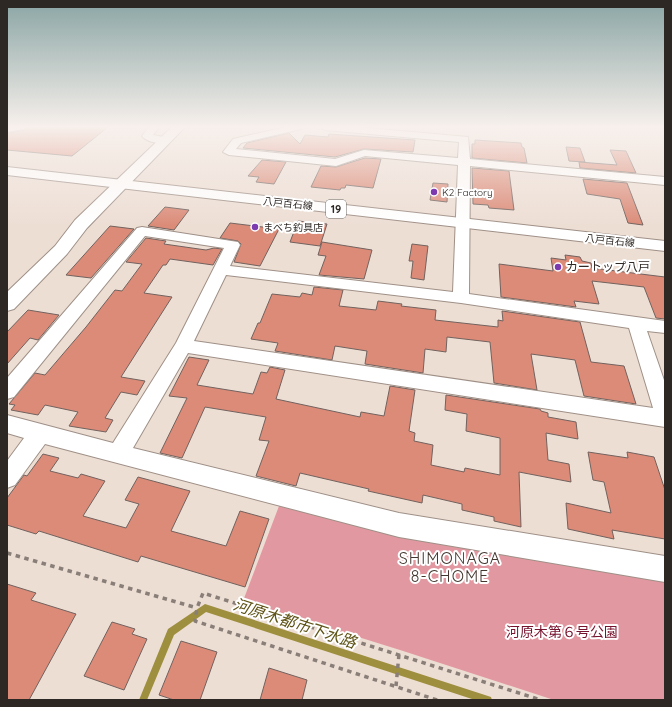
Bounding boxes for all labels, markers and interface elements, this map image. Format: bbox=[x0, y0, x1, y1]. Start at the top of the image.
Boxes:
place label: K2 Factory bbox=[442, 186, 493, 199]
marker: K2 Factory bbox=[429, 187, 439, 197]
street label: 八戸百石線 bbox=[262, 194, 313, 213]
road number: 19 bbox=[326, 200, 346, 218]
place label: まべち釣具店 bbox=[263, 221, 323, 234]
marker: まべち釣具店 bbox=[250, 222, 260, 232]
street label: 八戸百石線 bbox=[584, 231, 635, 250]
place label: カートップ八戸 bbox=[566, 259, 650, 274]
marker: カートップ八戸 bbox=[553, 262, 563, 272]
district label: SHIMONAGA 8-CHOME bbox=[399, 548, 501, 586]
water label: 河原木都市下水路 bbox=[231, 594, 361, 653]
park label: 河原木第６号公園 bbox=[506, 623, 618, 641]

